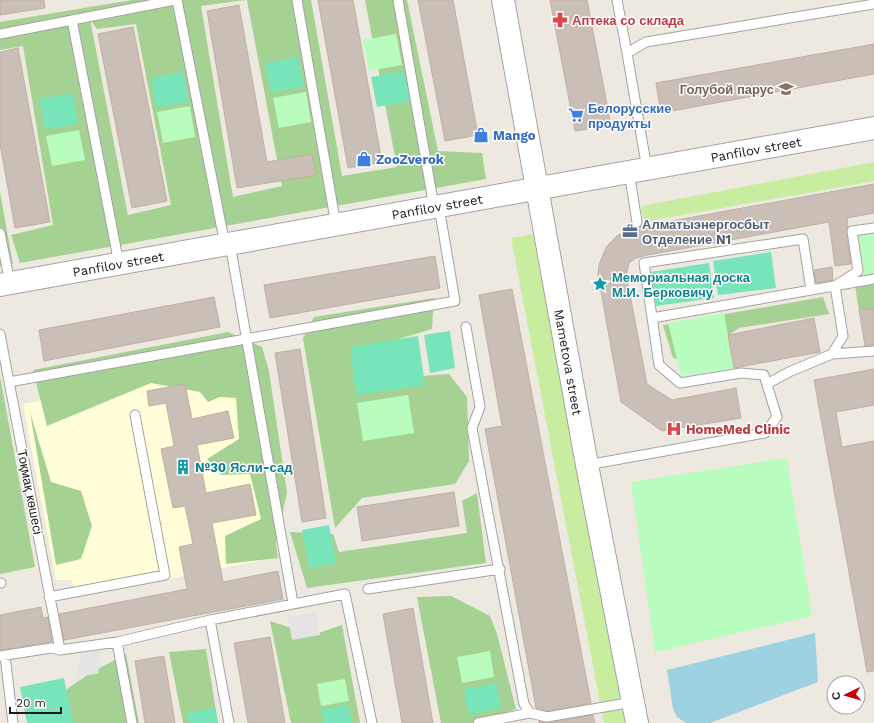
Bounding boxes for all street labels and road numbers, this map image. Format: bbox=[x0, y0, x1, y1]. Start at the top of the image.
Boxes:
street label: Panfilov street bbox=[709, 134, 803, 165]
street label: Panfilov street bbox=[390, 191, 484, 222]
street label: Panfilov street bbox=[71, 248, 165, 279]
street label: Mametovа street bbox=[551, 308, 585, 417]
street label: Тоқмақ көшесі bbox=[14, 448, 46, 536]

